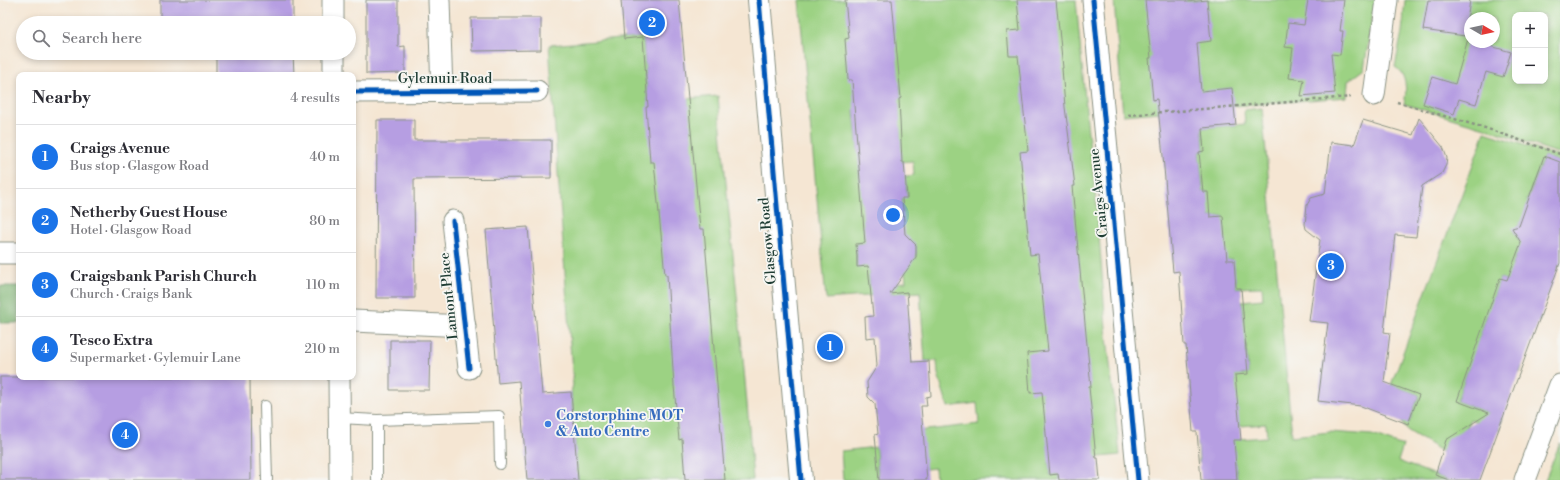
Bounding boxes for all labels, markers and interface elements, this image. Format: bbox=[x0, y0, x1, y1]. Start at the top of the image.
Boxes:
pin: 2 bbox=[639, 8, 665, 38]
north arrow bbox=[1464, 12, 1500, 48]
map controls bbox=[1512, 12, 1548, 84]
button: + bbox=[1512, 12, 1548, 48]
search box bbox=[16, 16, 356, 60]
icon: search bbox=[30, 27, 52, 49]
text: Search here bbox=[62, 29, 142, 48]
button: − bbox=[1512, 48, 1548, 84]
street label: Gylemuir Road bbox=[398, 70, 492, 88]
text: Nearby bbox=[32, 87, 91, 109]
text: 4 results bbox=[290, 90, 340, 106]
text: Craigs Avenue bbox=[70, 139, 170, 158]
street label: Craigs Avenue bbox=[1085, 147, 1113, 239]
text: 1 bbox=[42, 149, 48, 165]
text: 40 m bbox=[310, 149, 340, 165]
text: Bus stop · Glasgow Road bbox=[70, 158, 209, 174]
street label: Glasgow Road bbox=[755, 197, 781, 285]
text: Netherby Guest House bbox=[70, 203, 228, 222]
your location bbox=[883, 205, 903, 225]
text: 2 bbox=[41, 213, 49, 229]
text: 80 m bbox=[309, 213, 340, 229]
text: Hotel · Glasgow Road bbox=[70, 222, 191, 238]
street label: Lamont Place bbox=[435, 251, 463, 341]
pin: 3 bbox=[1318, 251, 1344, 281]
text: Craigsbank Parish Church bbox=[70, 267, 257, 286]
text: 3 bbox=[41, 277, 49, 293]
text: 110 m bbox=[306, 277, 340, 293]
text: Church · Craigs Bank bbox=[70, 286, 192, 302]
text: Tesco Extra bbox=[70, 331, 153, 350]
pin: 1 bbox=[817, 332, 843, 362]
text: 4 bbox=[41, 341, 49, 357]
text: 210 m bbox=[305, 341, 340, 357]
text: Supermarket · Gylemuir Lane bbox=[70, 350, 241, 366]
place label: Corstorphine MOT & Auto Centre bbox=[556, 407, 683, 441]
marker: Corstorphine MOT & Auto Centre bbox=[543, 419, 553, 429]
pin: 4 bbox=[112, 420, 138, 450]

